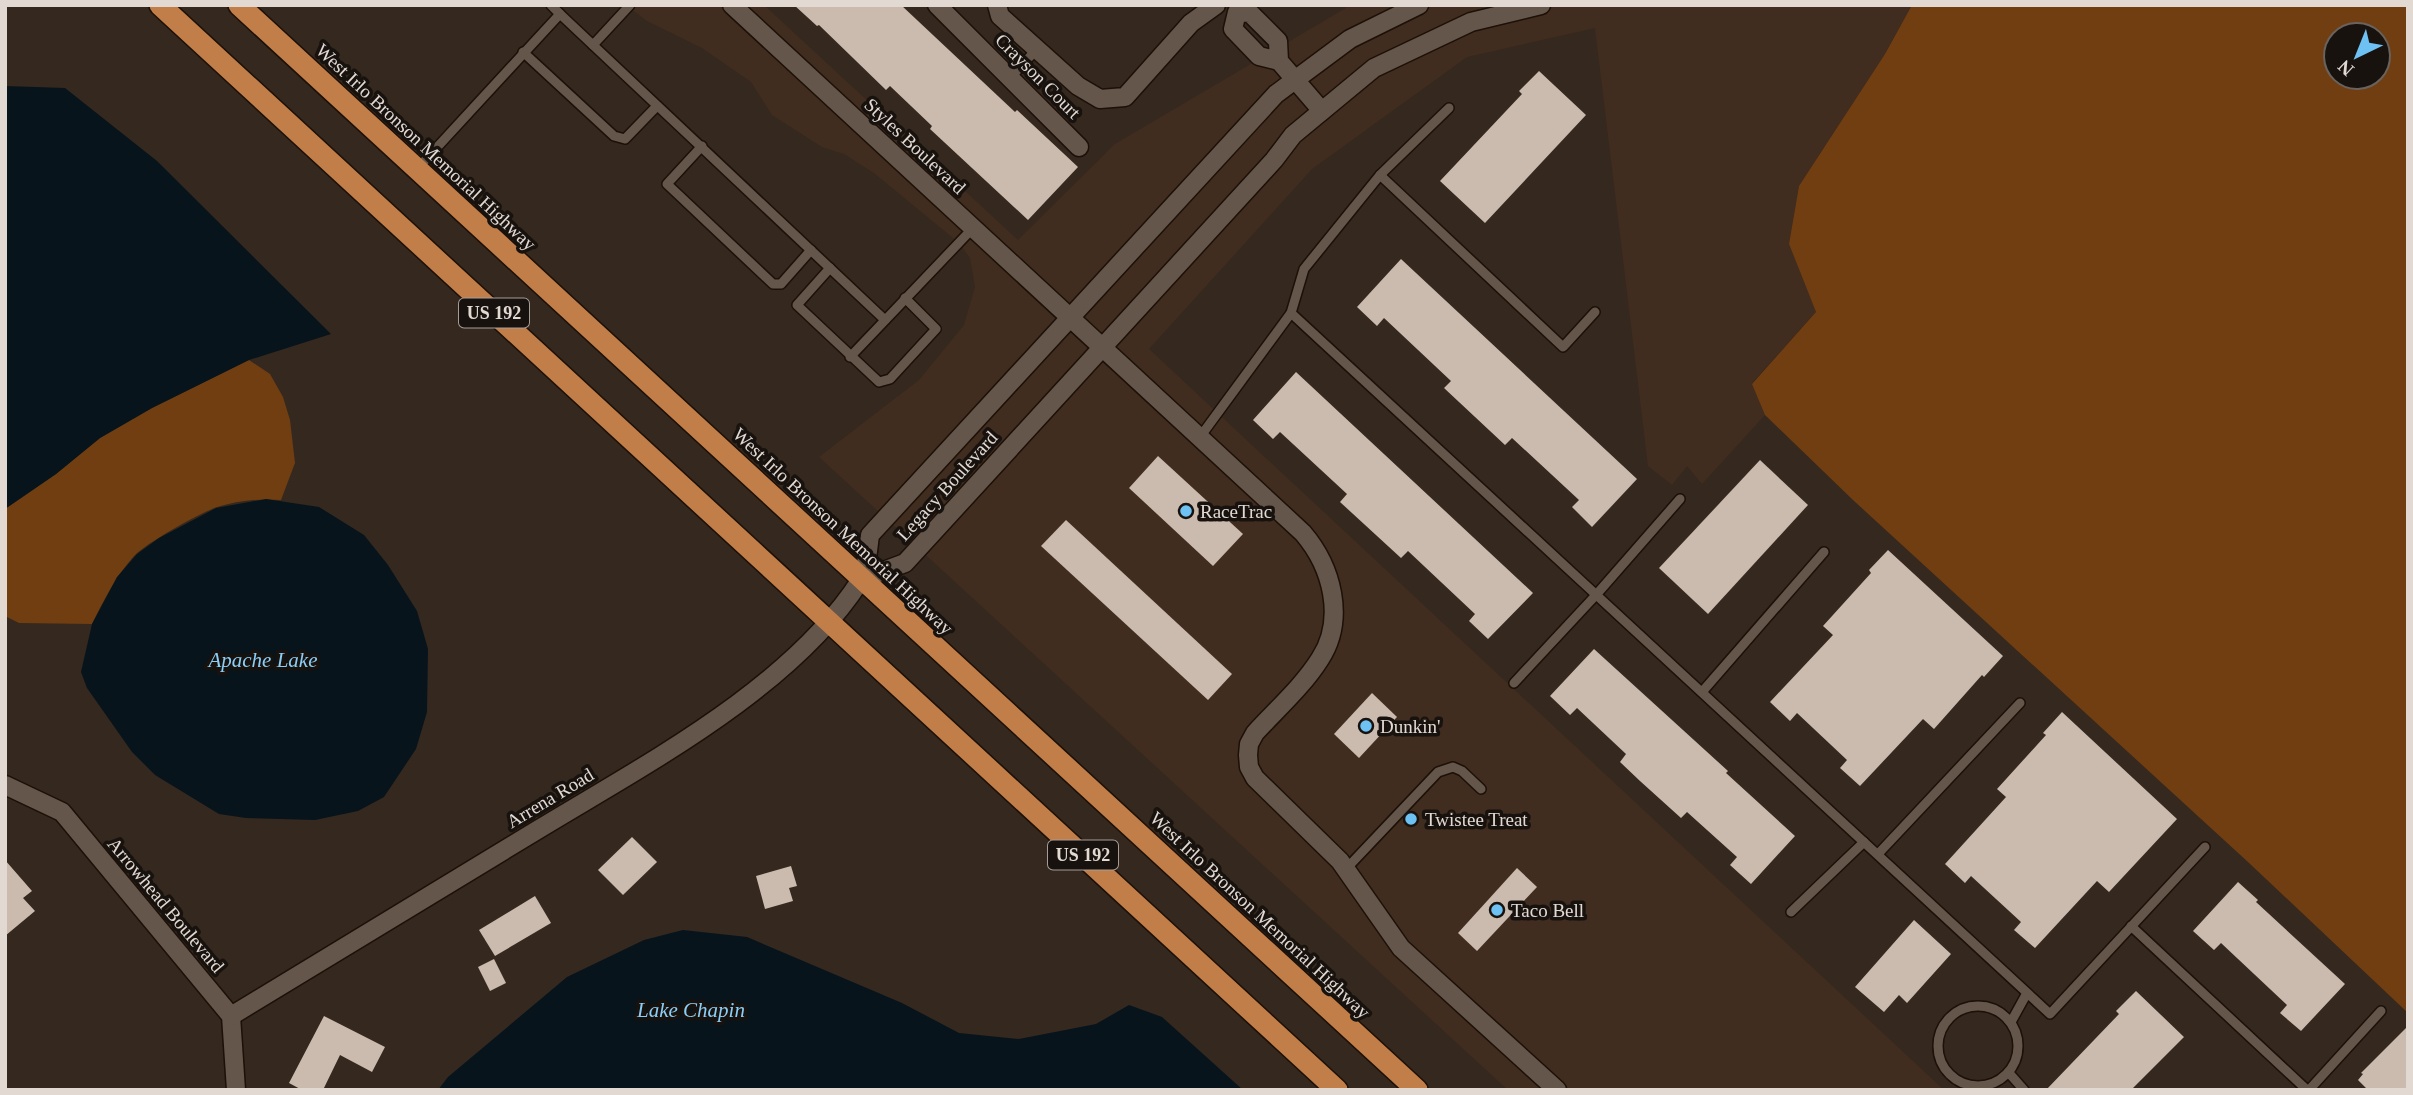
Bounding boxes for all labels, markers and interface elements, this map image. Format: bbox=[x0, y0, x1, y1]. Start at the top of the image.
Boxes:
north arrow bbox=[2322, 21, 2392, 91]
street label: Crayson Court bbox=[991, 29, 1085, 123]
street label: West Irlo Bronson Memorial Highway bbox=[312, 39, 541, 255]
text: N bbox=[2333, 56, 2358, 80]
street label: Styles Boulevard bbox=[860, 94, 970, 198]
road number: US 192 bbox=[459, 298, 529, 328]
street label: West Irlo Bronson Memorial Highway bbox=[729, 423, 958, 639]
street label: Legacy Boulevard bbox=[892, 427, 1002, 545]
place label: RaceTrac bbox=[1200, 501, 1272, 522]
marker: RaceTrac bbox=[1178, 503, 1194, 519]
water label: Apache Lake bbox=[206, 648, 318, 672]
place label: Dunkin' bbox=[1380, 716, 1440, 737]
marker: Dunkin' bbox=[1358, 718, 1374, 734]
street label: Arrena Road bbox=[503, 764, 598, 832]
street label: West Irlo Bronson Memorial Highway bbox=[1146, 807, 1375, 1023]
place label: Twistee Treat bbox=[1425, 809, 1528, 830]
marker: Twistee Treat bbox=[1403, 811, 1419, 827]
street label: Arrowhead Boulevard bbox=[104, 833, 229, 977]
road number: US 192 bbox=[1048, 840, 1118, 870]
place label: Taco Bell bbox=[1511, 900, 1584, 921]
marker: Taco Bell bbox=[1489, 902, 1505, 918]
water label: Lake Chapin bbox=[636, 998, 745, 1022]

